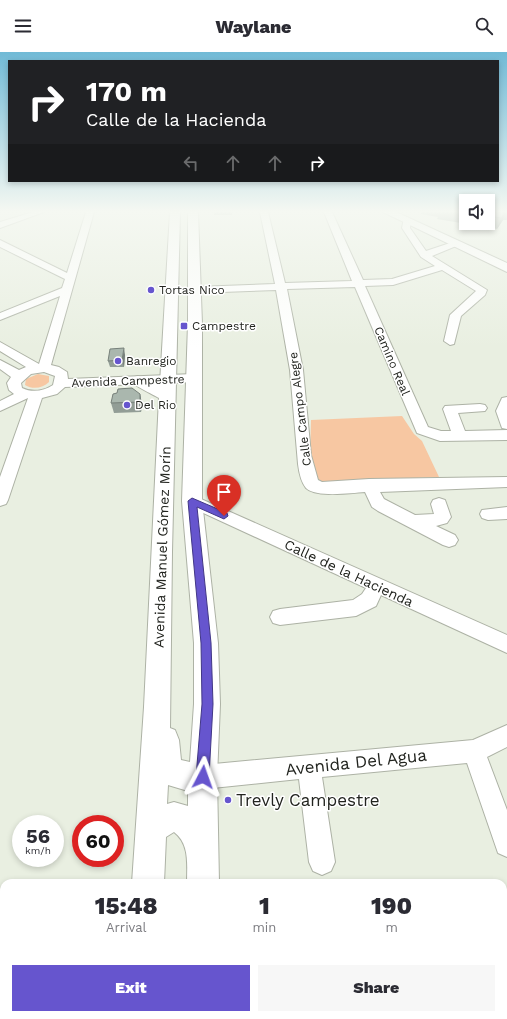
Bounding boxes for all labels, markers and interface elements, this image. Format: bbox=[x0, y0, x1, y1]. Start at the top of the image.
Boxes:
icon: menu bbox=[12, 15, 34, 37]
icon: search bbox=[473, 15, 495, 37]
text: Waylane bbox=[215, 16, 292, 37]
text: 170 m bbox=[86, 75, 167, 108]
icon: right bbox=[20, 76, 72, 128]
text: Calle de la Hacienda bbox=[86, 109, 266, 130]
icon: left bbox=[180, 152, 202, 174]
icon: ahead bbox=[222, 152, 244, 174]
icon: ahead bbox=[264, 152, 286, 174]
icon: right bbox=[306, 152, 328, 174]
map controls bbox=[459, 194, 495, 230]
button: sound bbox=[459, 194, 495, 230]
place label: Tortas Nico bbox=[159, 283, 225, 297]
marker: Tortas Nico bbox=[146, 285, 156, 295]
place label: Campestre bbox=[192, 319, 256, 333]
marker: Campestre bbox=[179, 321, 189, 331]
street label: Camino Real bbox=[371, 324, 413, 398]
street label: Calle Campo Alegre bbox=[286, 351, 314, 467]
place label: Banregio bbox=[126, 354, 176, 368]
marker: Banregio bbox=[113, 356, 123, 366]
street label: Avenida Campestre bbox=[71, 372, 185, 390]
place label: Del Rio bbox=[135, 398, 176, 412]
marker: Del Rio bbox=[122, 400, 132, 410]
street label: Avenida Manuel Gómez Morín bbox=[150, 446, 174, 648]
pin bbox=[207, 475, 241, 516]
icon: arrive bbox=[213, 481, 235, 503]
street label: Calle de la Hacienda bbox=[282, 536, 416, 610]
street label: Avenida Del Agua bbox=[284, 745, 428, 779]
position arrow bbox=[182, 756, 224, 798]
place label: Trevly Campestre bbox=[236, 790, 380, 810]
marker: Trevly Campestre bbox=[223, 795, 233, 805]
speed limit sign: 60 bbox=[72, 815, 124, 867]
text: 56 bbox=[26, 824, 50, 848]
text: km/h bbox=[25, 845, 51, 856]
text: 15:48 bbox=[95, 892, 158, 920]
text: 1 bbox=[259, 892, 270, 920]
text: 190 bbox=[371, 892, 412, 920]
text: Arrival bbox=[106, 920, 147, 935]
text: min bbox=[252, 920, 276, 935]
text: m bbox=[385, 920, 398, 935]
button: Exit bbox=[12, 965, 250, 1011]
button: Share bbox=[258, 965, 495, 1011]

